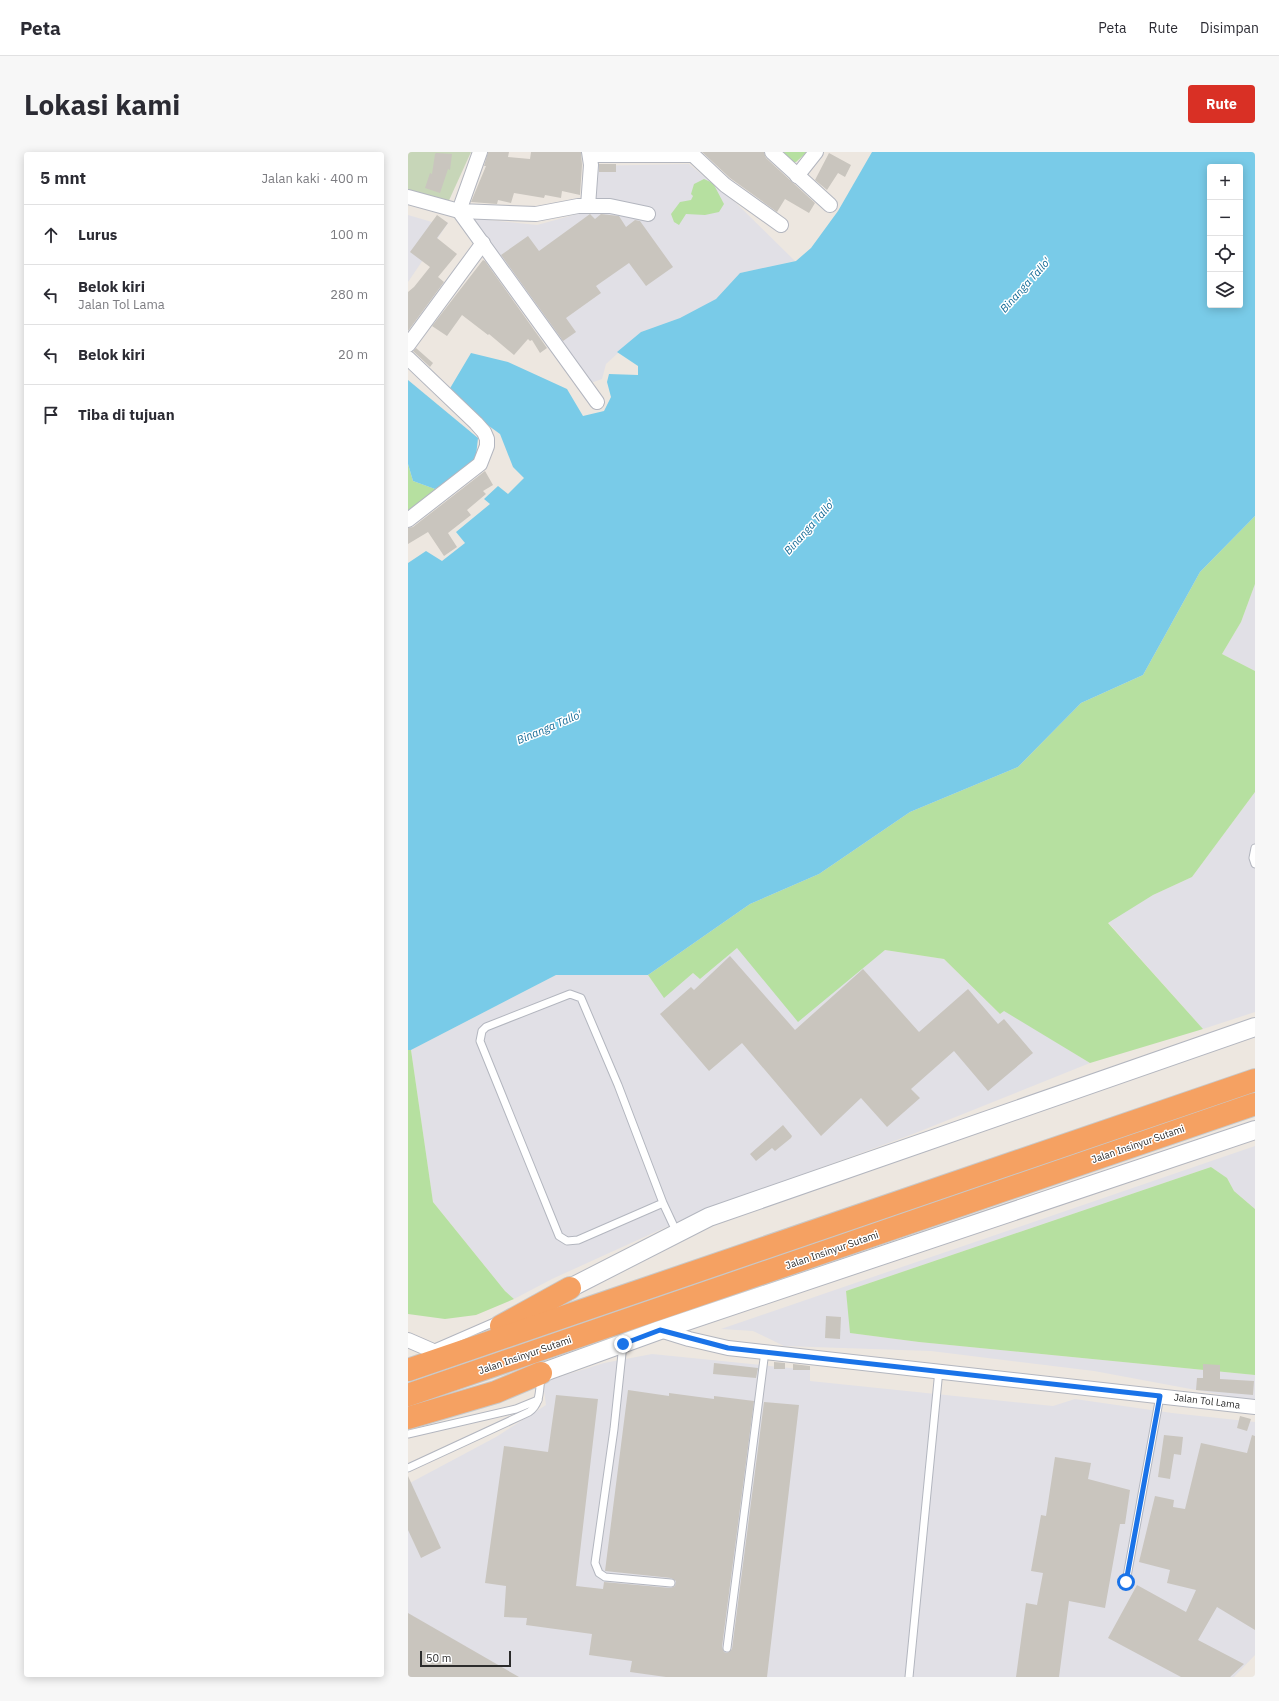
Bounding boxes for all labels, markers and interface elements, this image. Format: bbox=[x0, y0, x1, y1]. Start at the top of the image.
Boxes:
text: Peta bbox=[20, 16, 61, 40]
text: Peta bbox=[1098, 19, 1127, 37]
text: Rute bbox=[1149, 19, 1178, 37]
text: Disimpan bbox=[1200, 19, 1259, 37]
button: Rute bbox=[1188, 85, 1255, 123]
text: Lokasi kami bbox=[24, 86, 180, 123]
map controls bbox=[1207, 164, 1243, 308]
button: + bbox=[1207, 164, 1243, 200]
text: 5 mnt bbox=[40, 167, 86, 189]
text: Jalan kaki · 400 m bbox=[261, 170, 368, 187]
button: − bbox=[1207, 200, 1243, 236]
icon: ahead bbox=[40, 224, 62, 246]
text: Lurus bbox=[78, 225, 117, 244]
text: 100 m bbox=[330, 226, 368, 243]
button: locate bbox=[1207, 236, 1243, 272]
water label: Binanga Tallo' bbox=[997, 254, 1054, 315]
button: layers bbox=[1207, 272, 1243, 308]
text: Belok kiri bbox=[78, 277, 145, 296]
icon: left bbox=[40, 284, 62, 306]
text: 280 m bbox=[330, 286, 368, 303]
text: Jalan Tol Lama bbox=[78, 296, 165, 313]
icon: left bbox=[40, 344, 62, 366]
text: Belok kiri bbox=[78, 345, 145, 364]
text: 20 m bbox=[338, 346, 368, 363]
icon: arrive bbox=[40, 404, 62, 426]
text: Tiba di tujuan bbox=[78, 405, 175, 424]
water label: Binanga Tallo' bbox=[781, 496, 838, 557]
water label: Binanga Tallo' bbox=[515, 707, 584, 747]
street label: Jalan Insinyur Sutami bbox=[1090, 1122, 1186, 1166]
street label: Jalan Insinyur Sutami bbox=[784, 1228, 880, 1272]
street label: Jalan Insinyur Sutami bbox=[477, 1333, 573, 1377]
route end bbox=[614, 1335, 632, 1353]
street label: Jalan Tol Lama bbox=[1173, 1390, 1242, 1412]
route start bbox=[1117, 1573, 1135, 1591]
scale bar bbox=[420, 1649, 511, 1668]
text: 50 m bbox=[426, 1651, 451, 1665]

